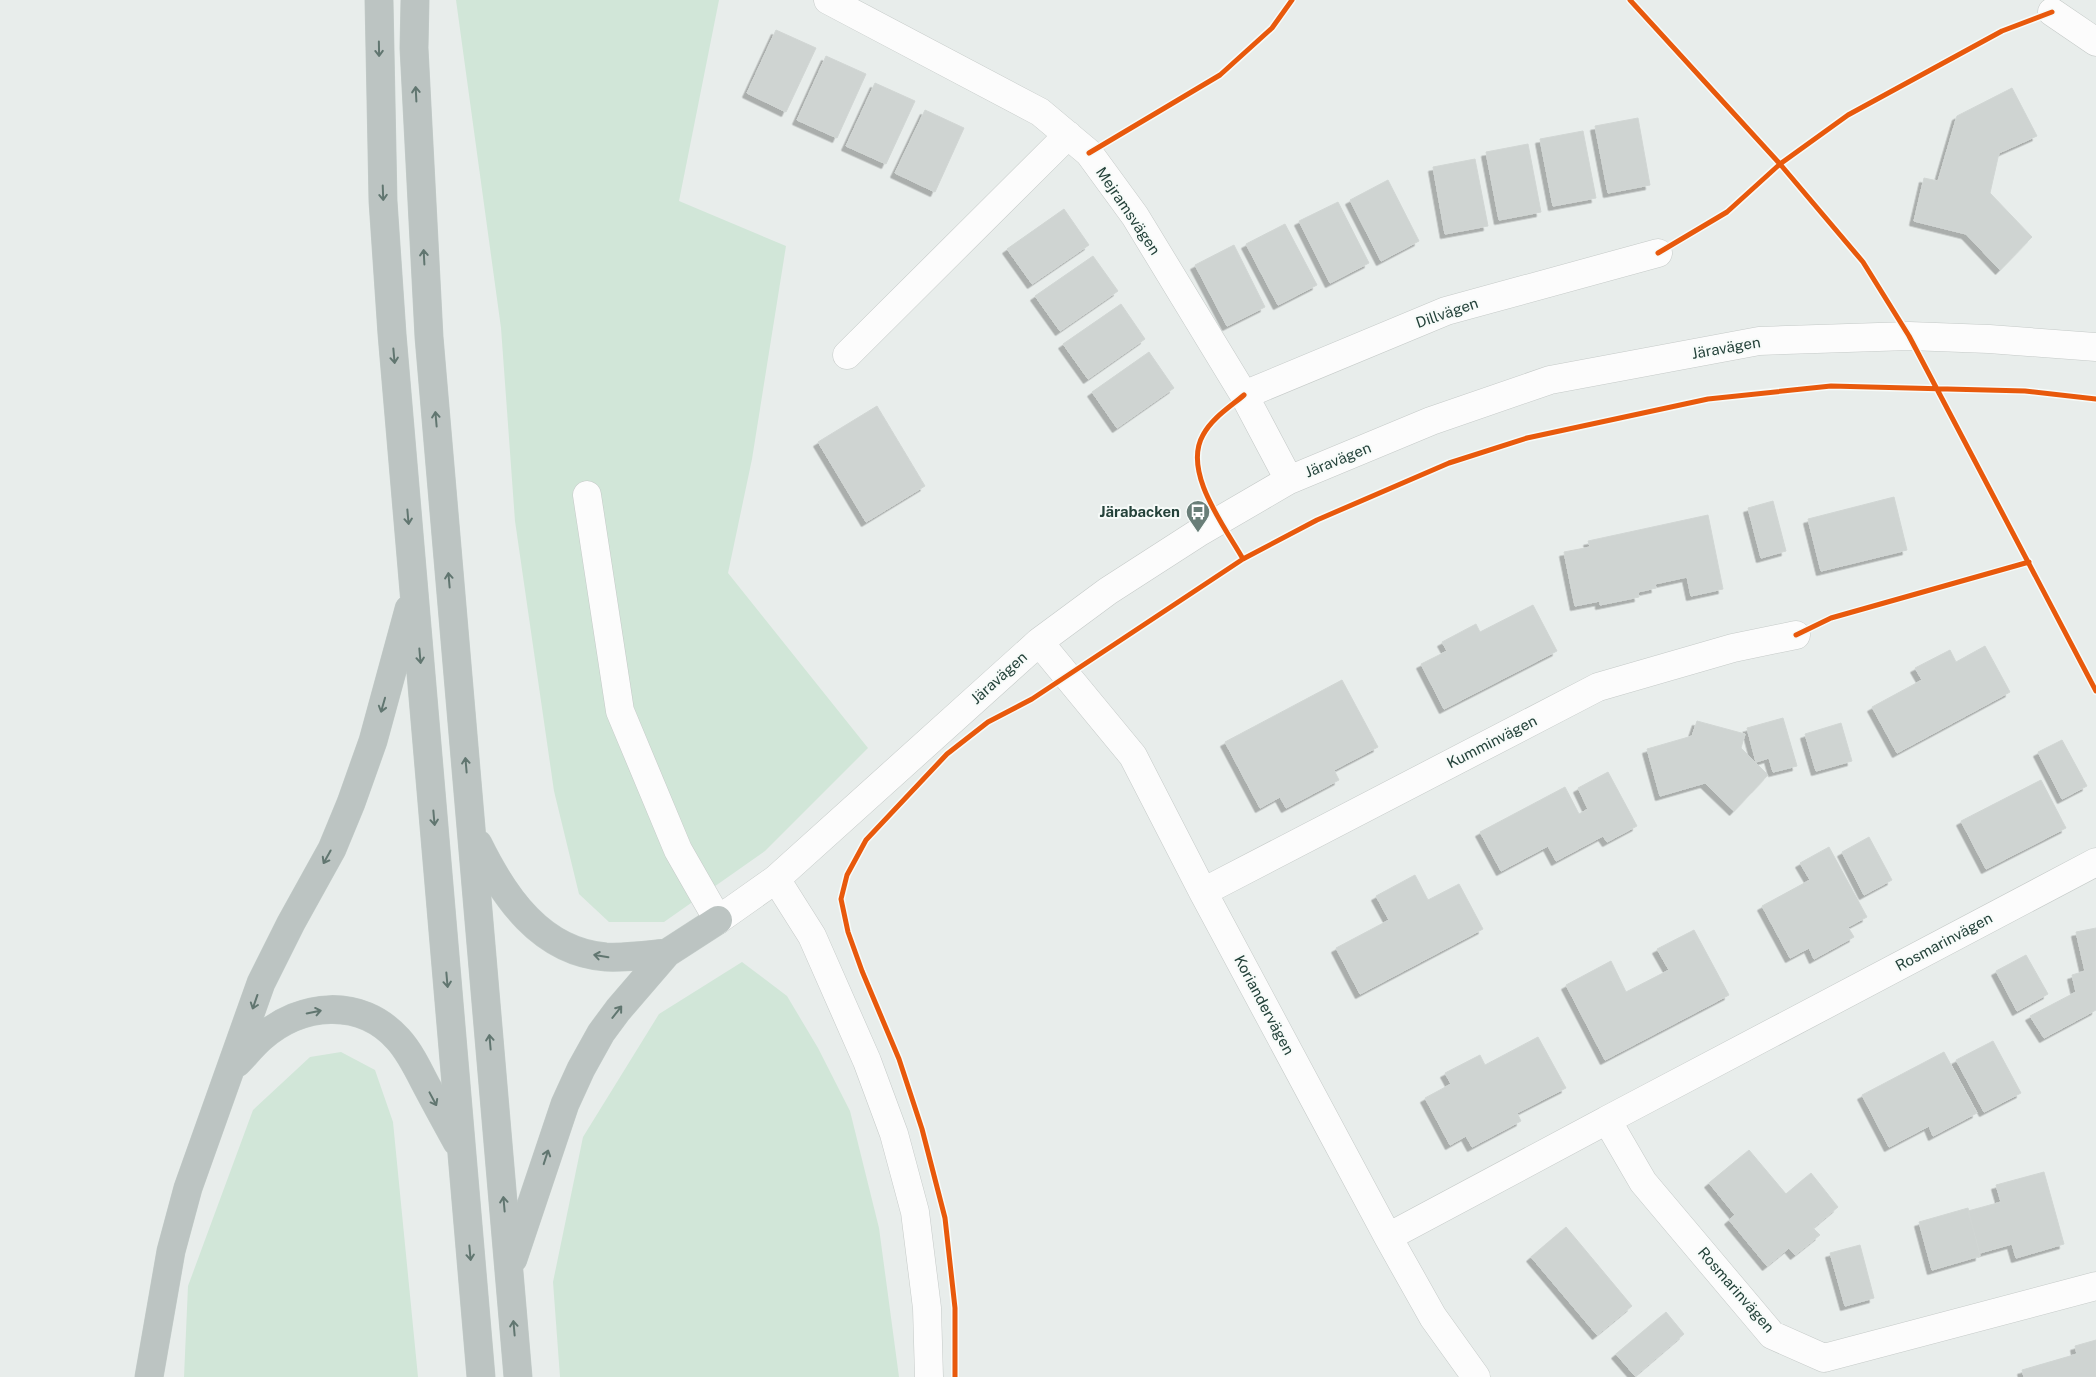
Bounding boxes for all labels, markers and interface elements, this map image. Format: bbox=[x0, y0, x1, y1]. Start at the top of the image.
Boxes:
one-way arrow bbox=[374, 40, 384, 56]
one-way arrow bbox=[411, 86, 420, 102]
street label: Mejramsvägen bbox=[1093, 164, 1164, 258]
one-way arrow bbox=[378, 185, 387, 201]
one-way arrow bbox=[419, 249, 428, 265]
street label: Dillvägen bbox=[1413, 294, 1480, 331]
street label: Järavägen bbox=[1690, 333, 1762, 362]
one-way arrow bbox=[389, 347, 398, 363]
one-way arrow bbox=[431, 411, 440, 427]
street label: Järavägen bbox=[1302, 439, 1373, 480]
bus stop icon: Järabacken bbox=[1185, 499, 1211, 533]
place label: Järabacken bbox=[1099, 503, 1180, 520]
one-way arrow bbox=[403, 509, 413, 525]
one-way arrow bbox=[445, 573, 454, 589]
one-way arrow bbox=[415, 648, 425, 664]
street label: Järavägen bbox=[967, 648, 1030, 707]
one-way arrow bbox=[377, 696, 387, 712]
street label: Kumminvägen bbox=[1444, 712, 1540, 772]
one-way arrow bbox=[461, 757, 471, 773]
one-way arrow bbox=[429, 810, 438, 826]
one-way arrow bbox=[322, 850, 332, 864]
street label: Rosmarinvägen bbox=[1892, 909, 1995, 974]
one-way arrow bbox=[594, 950, 610, 960]
street label: Koriandervägen bbox=[1231, 952, 1298, 1057]
one-way arrow bbox=[443, 972, 452, 988]
one-way arrow bbox=[250, 994, 259, 1010]
one-way arrow bbox=[612, 1005, 623, 1018]
one-way arrow bbox=[306, 1007, 322, 1016]
one-way arrow bbox=[485, 1034, 494, 1050]
one-way arrow bbox=[428, 1091, 438, 1106]
one-way arrow bbox=[542, 1149, 552, 1165]
one-way arrow bbox=[499, 1196, 508, 1212]
street label: Rosmarinvägen bbox=[1695, 1244, 1778, 1336]
one-way arrow bbox=[465, 1245, 475, 1261]
one-way arrow bbox=[509, 1321, 519, 1337]

